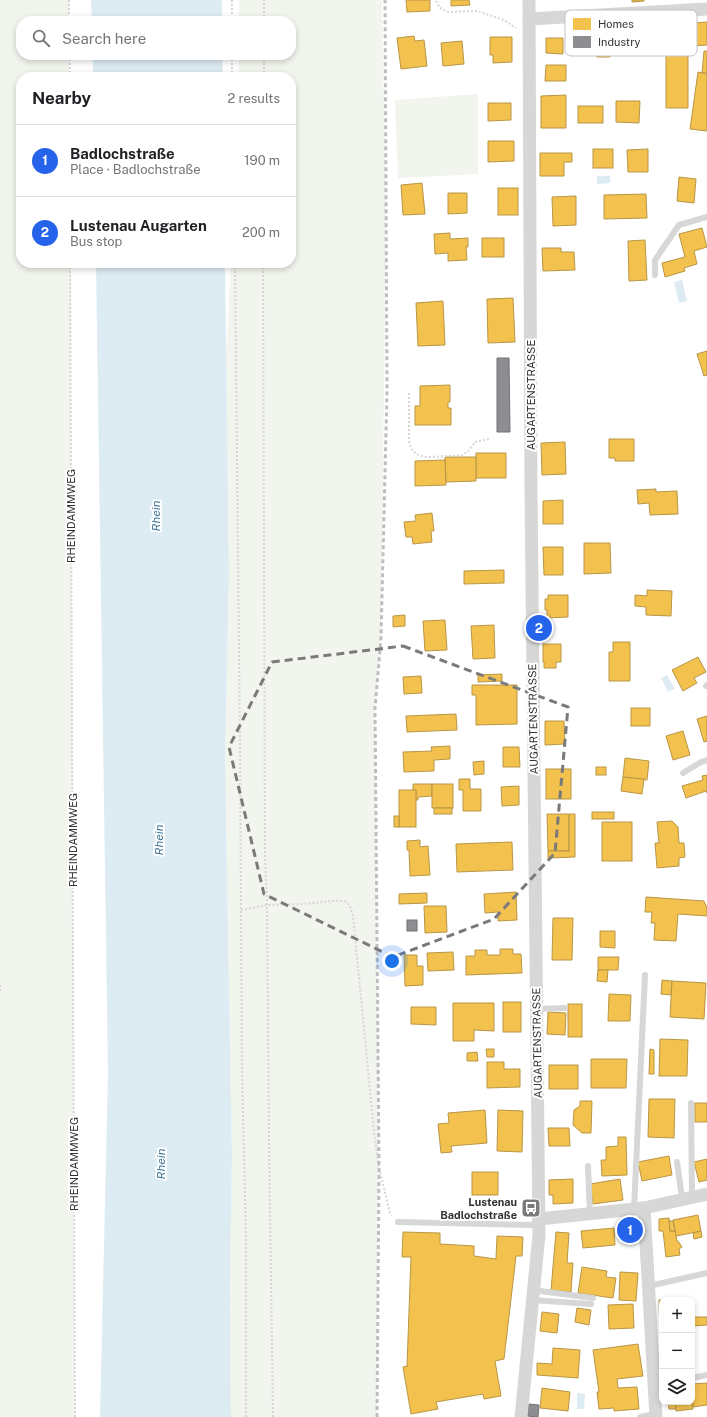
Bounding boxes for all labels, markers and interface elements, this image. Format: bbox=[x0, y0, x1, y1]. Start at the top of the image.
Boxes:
legend bbox=[565, 10, 697, 56]
search box bbox=[16, 16, 296, 60]
text: Homes bbox=[598, 18, 634, 30]
icon: search bbox=[30, 27, 52, 49]
text: Search here bbox=[62, 30, 146, 47]
text: Industry bbox=[598, 36, 641, 48]
text: Nearby bbox=[32, 88, 91, 108]
text: 2 results bbox=[228, 91, 280, 106]
text: Badlochstraße bbox=[70, 145, 175, 162]
text: 1 bbox=[42, 153, 48, 168]
text: 190 m bbox=[244, 153, 280, 168]
text: Place · Badlochstraße bbox=[70, 162, 201, 177]
text: Lustenau Augarten bbox=[70, 217, 207, 234]
text: 2 bbox=[41, 225, 49, 240]
text: 200 m bbox=[242, 225, 280, 240]
text: Bus stop bbox=[70, 234, 122, 249]
street label: AUGARTENSTRASSE bbox=[525, 340, 537, 450]
street label: RHEINDAMMWEG bbox=[65, 469, 77, 563]
water label: Rhein bbox=[149, 500, 163, 531]
pin: 2 bbox=[526, 613, 552, 643]
street label: AUGARTENSTRASSE bbox=[526, 663, 540, 774]
street label: RHEINDAMMWEG bbox=[67, 793, 79, 887]
water label: Rhein bbox=[152, 824, 166, 855]
your location bbox=[382, 951, 402, 971]
street label: AUGARTENSTRASSE bbox=[530, 987, 544, 1098]
street label: RHEINDAMMWEG bbox=[68, 1117, 80, 1211]
water label: Rhein bbox=[154, 1148, 168, 1179]
place label: Lustenau Badlochstraße bbox=[440, 1196, 517, 1221]
bus stop icon: Lustenau Badlochstraße bbox=[520, 1197, 542, 1219]
pin: 1 bbox=[617, 1215, 643, 1245]
map controls bbox=[659, 1297, 695, 1405]
button: + bbox=[659, 1297, 695, 1333]
button: − bbox=[659, 1333, 695, 1369]
button: layers bbox=[659, 1369, 695, 1405]

